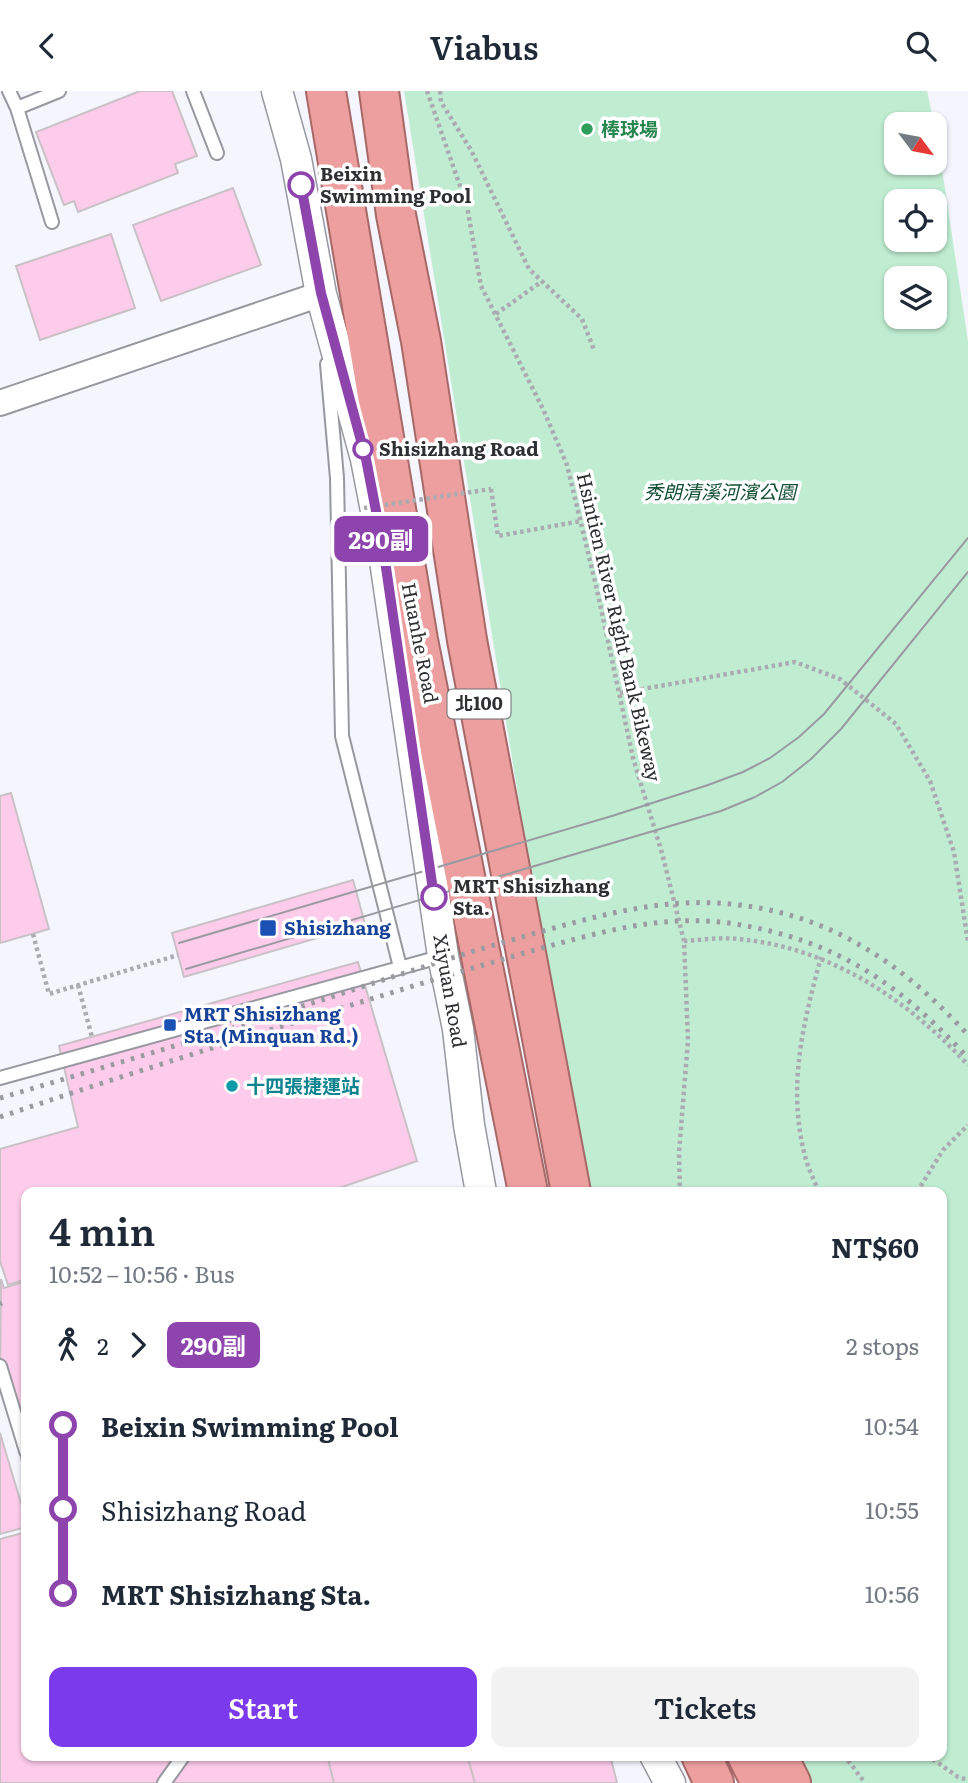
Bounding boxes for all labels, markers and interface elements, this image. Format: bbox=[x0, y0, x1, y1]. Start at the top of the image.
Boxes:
text: Viabus bbox=[430, 22, 538, 70]
icon: back bbox=[28, 27, 66, 65]
icon: search bbox=[902, 27, 940, 65]
north arrow bbox=[884, 112, 947, 175]
map controls bbox=[884, 112, 947, 329]
place label: 棒球場 bbox=[601, 114, 658, 142]
marker: 棒球場 bbox=[579, 121, 595, 137]
place label: Beixin Swimming Pool bbox=[320, 159, 471, 209]
marker: Beixin Swimming Pool bbox=[288, 172, 314, 198]
button: locate bbox=[884, 189, 947, 252]
button: layers bbox=[884, 266, 947, 329]
place label: Shisizhang Road bbox=[379, 434, 539, 462]
marker: Shisizhang Road bbox=[353, 439, 373, 459]
street label: Hsintien River Right Bank Bikeway bbox=[571, 469, 669, 784]
park label: 秀朗清溪河濱公園 bbox=[644, 477, 799, 505]
line badge: 290副 bbox=[332, 516, 430, 562]
text: 290副 bbox=[348, 521, 414, 556]
street label: Huanhe Road bbox=[396, 580, 446, 706]
road number: 北100 bbox=[448, 689, 510, 719]
place label: MRT Shisizhang Sta. bbox=[453, 871, 610, 921]
marker: MRT Shisizhang Sta. bbox=[421, 884, 447, 910]
place label: Shisizhang bbox=[284, 913, 391, 941]
marker: Shisizhang bbox=[258, 918, 278, 938]
street label: Xiyuan Road bbox=[427, 932, 475, 1050]
place label: MRT Shisizhang Sta.(Minquan Rd.) bbox=[184, 999, 358, 1049]
marker: MRT Shisizhang Sta.(Minquan Rd.) bbox=[162, 1017, 178, 1033]
place label: 十四張捷運站 bbox=[246, 1071, 360, 1099]
marker: 十四張捷運站 bbox=[224, 1078, 240, 1094]
text: 4 min bbox=[49, 1201, 155, 1258]
text: NT$60 bbox=[831, 1227, 919, 1266]
text: 10:52 – 10:56 · Bus bbox=[49, 1256, 235, 1290]
icon: walk bbox=[49, 1326, 87, 1364]
icon: forward bbox=[119, 1326, 157, 1364]
text: 290副 bbox=[181, 1327, 246, 1362]
text: 2 bbox=[97, 1328, 109, 1362]
text: 2 stops bbox=[846, 1328, 919, 1362]
text: Beixin Swimming Pool bbox=[101, 1406, 399, 1445]
text: 10:54 bbox=[864, 1408, 919, 1442]
text: Shisizhang Road bbox=[101, 1490, 306, 1529]
text: 10:55 bbox=[865, 1492, 919, 1526]
text: MRT Shisizhang Sta. bbox=[101, 1574, 371, 1613]
text: 10:56 bbox=[865, 1576, 919, 1610]
button: Start bbox=[49, 1667, 477, 1747]
button: Tickets bbox=[491, 1667, 919, 1747]

